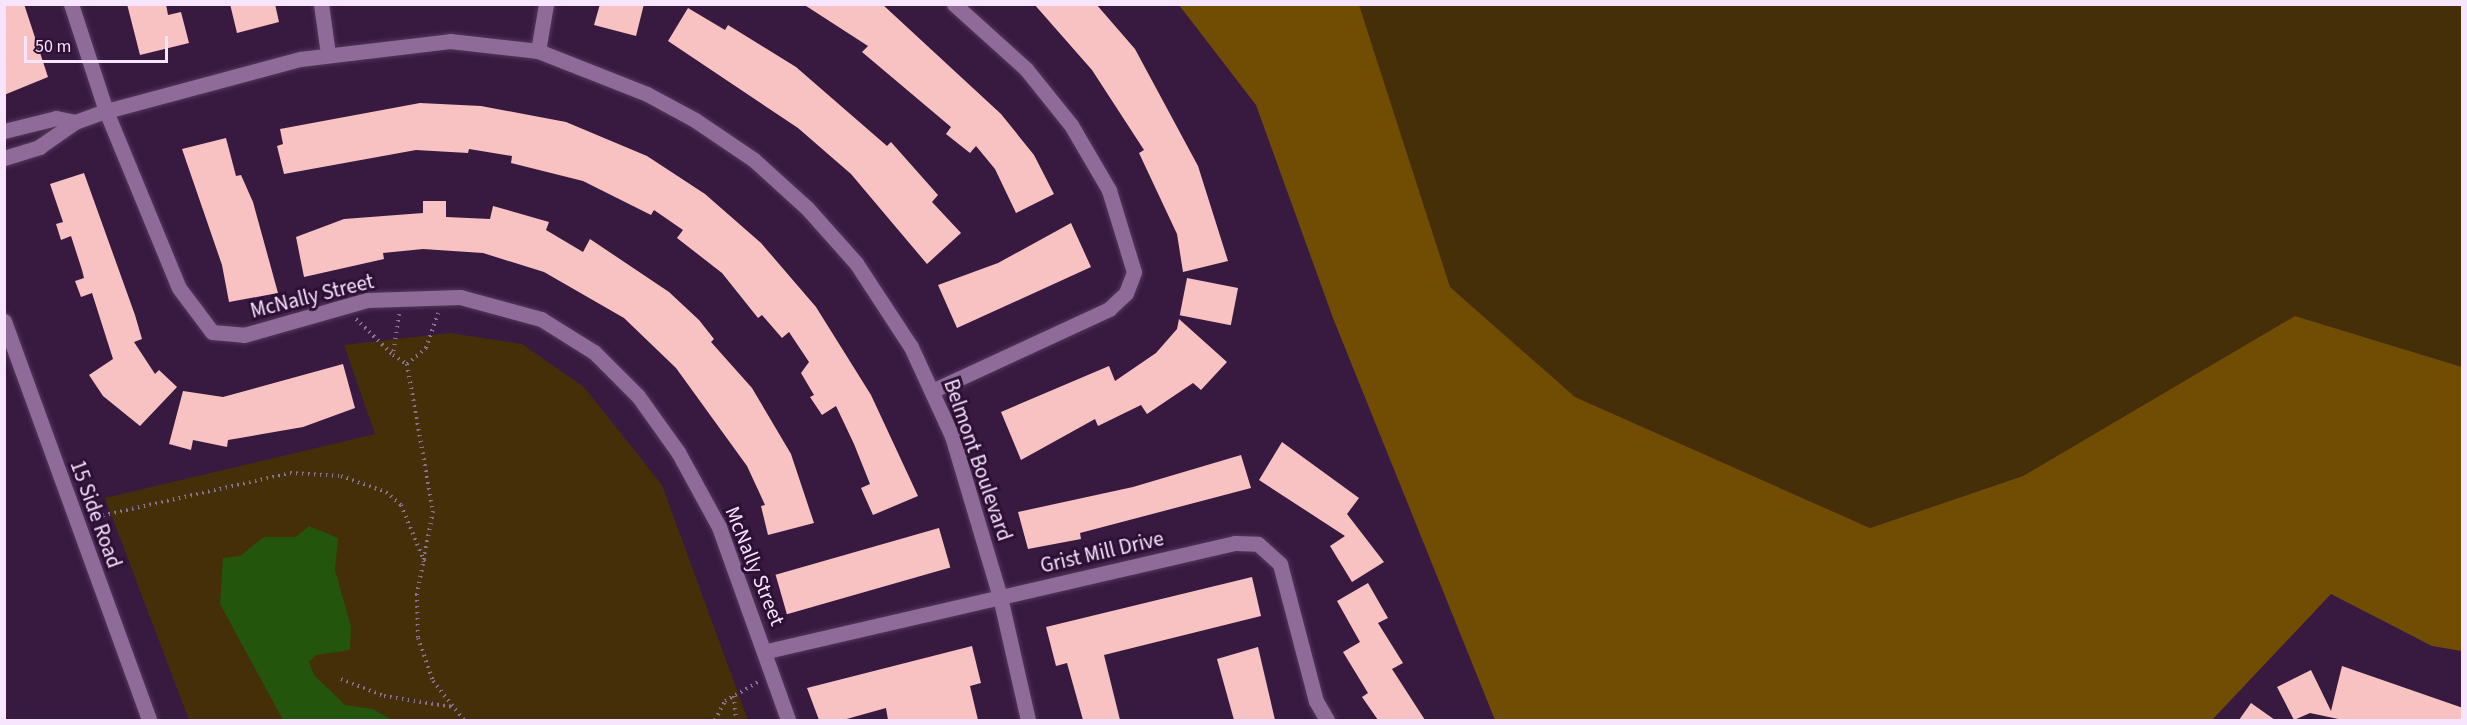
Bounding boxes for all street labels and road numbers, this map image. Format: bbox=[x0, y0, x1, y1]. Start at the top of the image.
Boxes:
street label: McNally Street bbox=[248, 268, 376, 324]
street label: Belmont Boulevard bbox=[939, 376, 1017, 544]
street label: 15 Side Road bbox=[65, 457, 127, 571]
street label: McNally Street bbox=[720, 503, 790, 629]
street label: Grist Mill Drive bbox=[1038, 526, 1166, 578]

